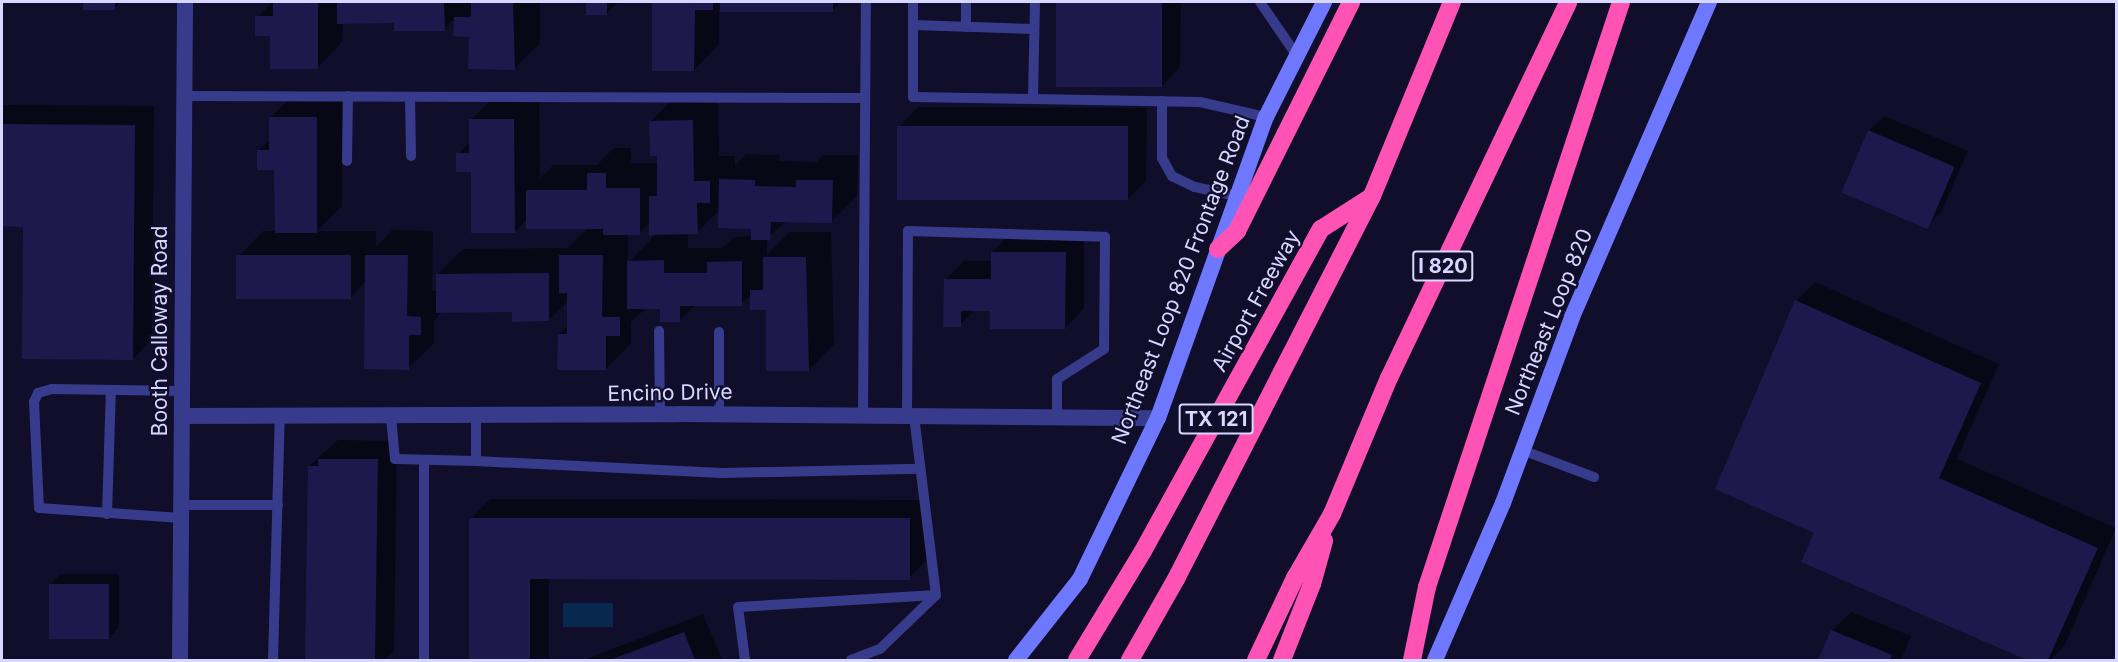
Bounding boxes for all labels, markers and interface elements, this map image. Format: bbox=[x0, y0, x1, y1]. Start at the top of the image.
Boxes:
street label: Northeast Loop 820 Frontage Road bbox=[1107, 112, 1255, 448]
street label: Northeast Loop 820 bbox=[1500, 225, 1598, 419]
street label: Booth Calloway Road bbox=[147, 226, 173, 436]
street label: Airport Freeway bbox=[1207, 226, 1305, 376]
road number: I 820 bbox=[1412, 249, 1474, 283]
street label: Encino Drive bbox=[607, 379, 733, 407]
road number: TX 121 bbox=[1178, 402, 1254, 436]

